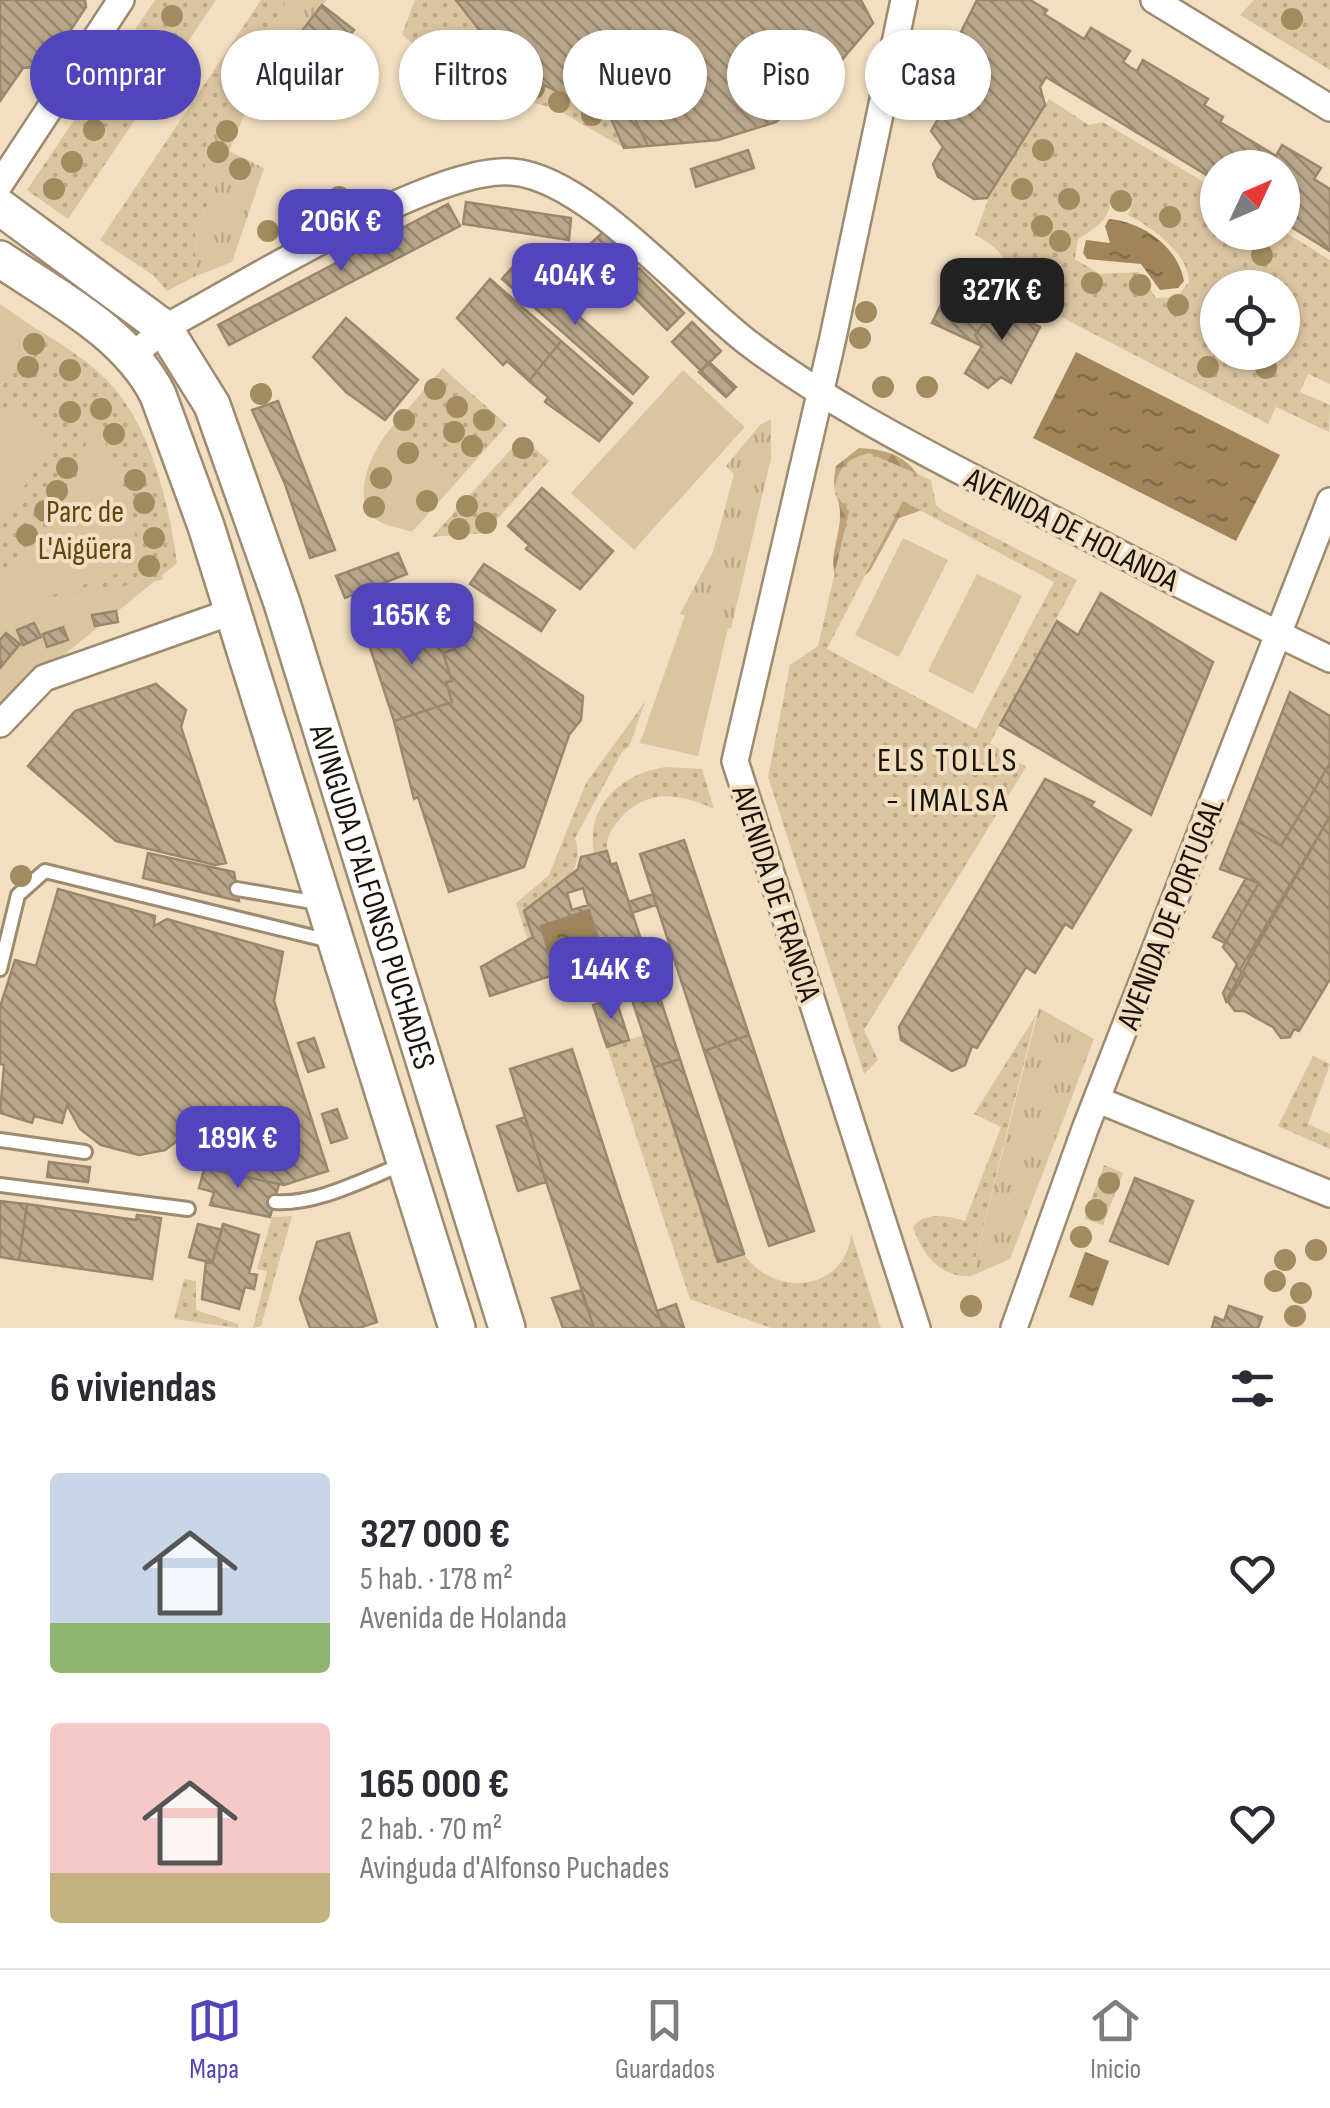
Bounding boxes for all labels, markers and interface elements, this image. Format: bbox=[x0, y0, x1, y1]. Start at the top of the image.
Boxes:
chip: Comprar bbox=[30, 30, 201, 120]
chip: Alquilar bbox=[221, 30, 379, 120]
chip: Filtros bbox=[399, 30, 543, 120]
chip: Nuevo bbox=[563, 30, 707, 120]
chip: Piso bbox=[727, 30, 845, 120]
chip: Casa bbox=[865, 30, 991, 120]
north arrow bbox=[1200, 150, 1300, 250]
map controls bbox=[1200, 150, 1300, 370]
pin: 206K € bbox=[260, 189, 422, 274]
text: 206K € bbox=[300, 202, 382, 241]
pin: 404K € bbox=[494, 243, 656, 328]
text: 404K € bbox=[534, 256, 616, 295]
pin: 327K € bbox=[921, 258, 1083, 343]
button: locate bbox=[1200, 270, 1300, 370]
text: 327K € bbox=[962, 271, 1042, 310]
street label: AVENIDA DE HOLANDA bbox=[957, 459, 1185, 601]
park label: Parc de L'Aigüera bbox=[38, 493, 132, 569]
pin: 165K € bbox=[331, 583, 493, 668]
text: 165K € bbox=[373, 596, 451, 635]
street label: AVINGUDA D'ALFONSO PUCHADES bbox=[300, 719, 443, 1074]
district label: ELS TOLLS - IMALSA bbox=[877, 739, 1019, 822]
street label: AVENIDA DE FRANCIA bbox=[722, 780, 829, 1006]
street label: AVENIDA DE PORTUGAL bbox=[1109, 792, 1234, 1036]
pin: 144K € bbox=[530, 937, 692, 1022]
text: 144K € bbox=[571, 950, 651, 989]
pin: 189K € bbox=[157, 1106, 319, 1191]
text: 189K € bbox=[198, 1119, 278, 1158]
icon: filters bbox=[1225, 1361, 1280, 1416]
text: 6 viviendas bbox=[50, 1363, 217, 1414]
text: 327 000 € bbox=[360, 1509, 510, 1560]
icon: home bbox=[130, 1513, 250, 1633]
icon: heart bbox=[1225, 1546, 1280, 1601]
text: 5 hab. · 178 m² bbox=[360, 1560, 513, 1599]
text: Avenida de Holanda bbox=[360, 1599, 567, 1638]
text: 165 000 € bbox=[360, 1759, 509, 1810]
icon: home bbox=[130, 1763, 250, 1883]
icon: heart bbox=[1225, 1796, 1280, 1851]
text: 2 hab. · 70 m² bbox=[360, 1810, 502, 1849]
text: Avinguda d'Alfonso Puchades bbox=[360, 1849, 669, 1888]
tab: Mapa bbox=[187, 1993, 242, 2086]
tab: Guardados bbox=[615, 1993, 715, 2086]
tab: Inicio bbox=[1088, 1993, 1143, 2086]

